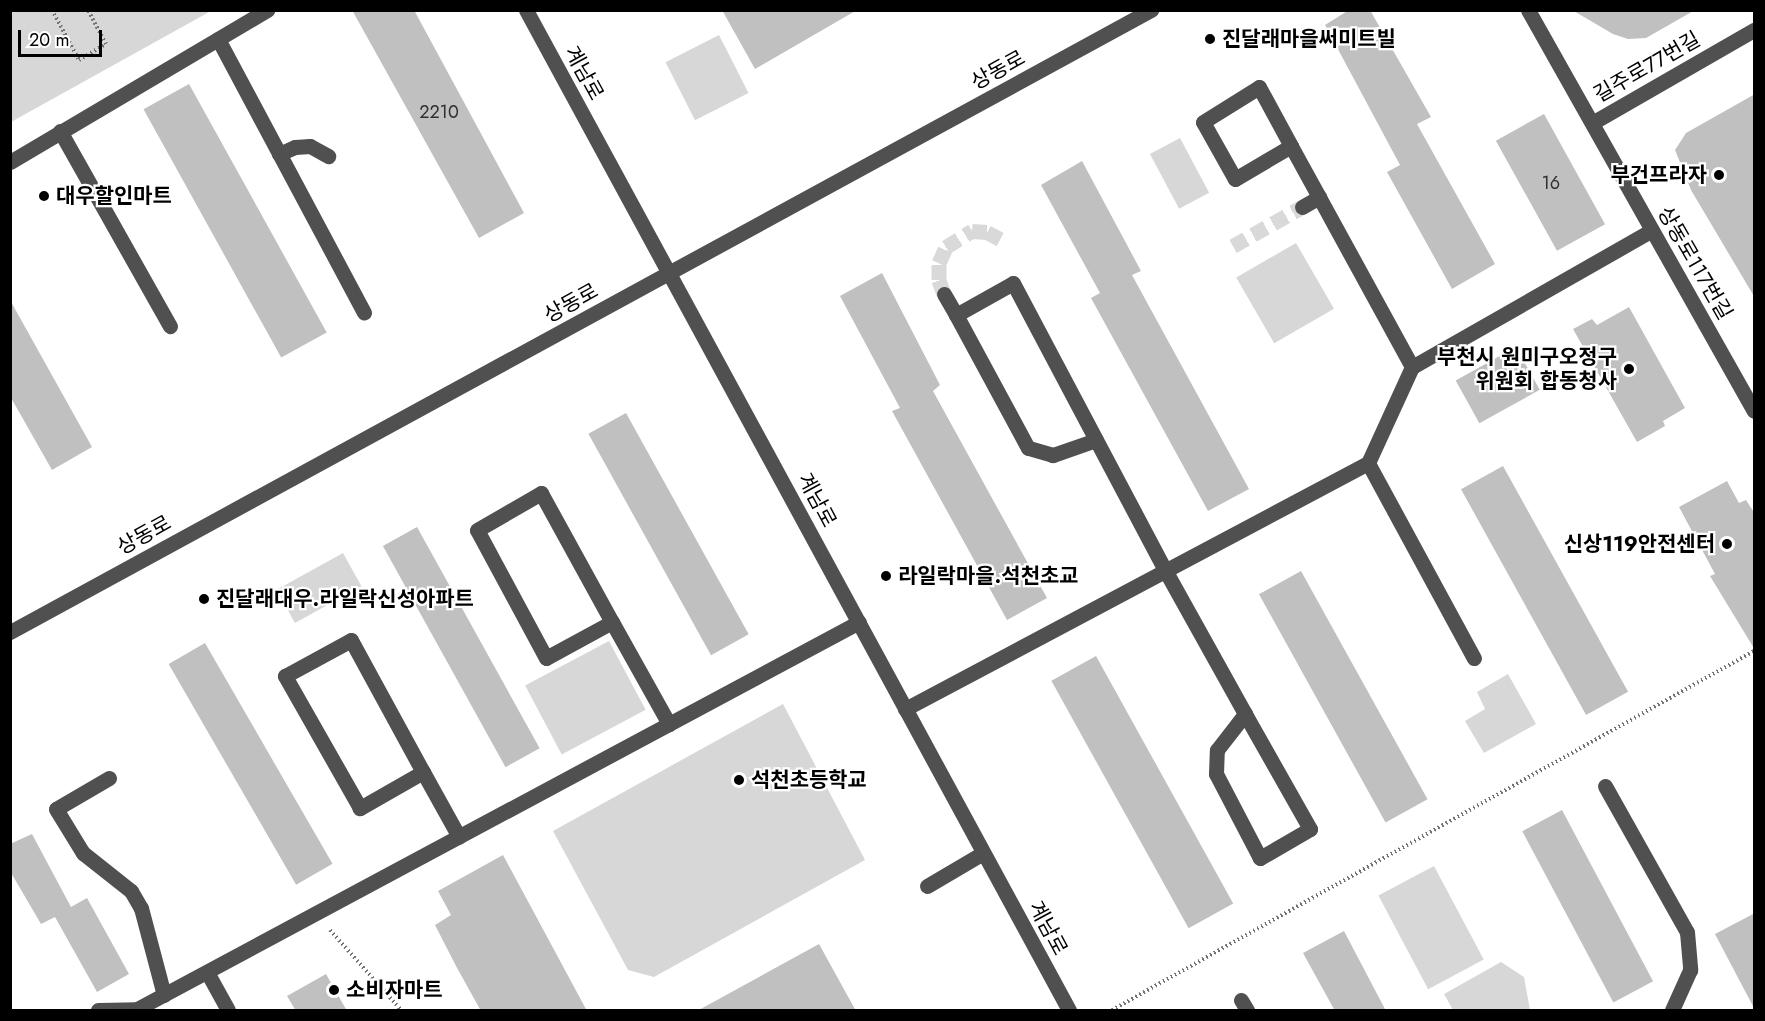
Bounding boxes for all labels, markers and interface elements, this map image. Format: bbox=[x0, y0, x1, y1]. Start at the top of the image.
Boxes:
scale bar bbox=[21, 18, 105, 56]
place label: 진달래마을써미트빌 bbox=[1222, 26, 1396, 52]
street label: 길주로77번길 bbox=[1589, 26, 1705, 108]
text: 20 m bbox=[29, 27, 69, 53]
marker: 진달래마을써미트빌 bbox=[1203, 32, 1217, 46]
street label: 계남로 bbox=[559, 42, 609, 104]
street label: 상동로 bbox=[967, 45, 1029, 95]
house number: 2210 bbox=[419, 101, 459, 123]
place label: 부건프라자 bbox=[1610, 162, 1707, 188]
marker: 부건프라자 bbox=[1712, 168, 1726, 182]
house number: 16 bbox=[1542, 172, 1560, 194]
place label: 대우할인마트 bbox=[56, 183, 172, 209]
marker: 대우할인마트 bbox=[37, 189, 51, 203]
street label: 상동로117번길 bbox=[1652, 202, 1738, 324]
street label: 상동로 bbox=[540, 278, 602, 328]
place label: 부천시 원미구오정구 위원회 합동청사 bbox=[1437, 344, 1617, 394]
marker: 부천시 원미구오정구 위원회 합동청사 bbox=[1622, 362, 1636, 376]
street label: 계남로 bbox=[792, 468, 842, 532]
street label: 상동로 bbox=[113, 510, 175, 560]
place label: 신상119안전센터 bbox=[1564, 531, 1715, 557]
marker: 신상119안전센터 bbox=[1720, 537, 1734, 551]
place label: 라일락마을.석천초교 bbox=[898, 563, 1079, 589]
marker: 라일락마을.석천초교 bbox=[879, 569, 893, 583]
place label: 진달래대우.라일락신성아파트 bbox=[216, 586, 474, 612]
marker: 진달래대우.라일락신성아파트 bbox=[197, 592, 211, 606]
place label: 석천초등학교 bbox=[751, 767, 867, 793]
marker: 석천초등학교 bbox=[732, 773, 746, 787]
street label: 계남로 bbox=[1023, 896, 1073, 960]
place label: 소비자마트 bbox=[346, 977, 443, 1003]
marker: 소비자마트 bbox=[327, 983, 341, 997]

